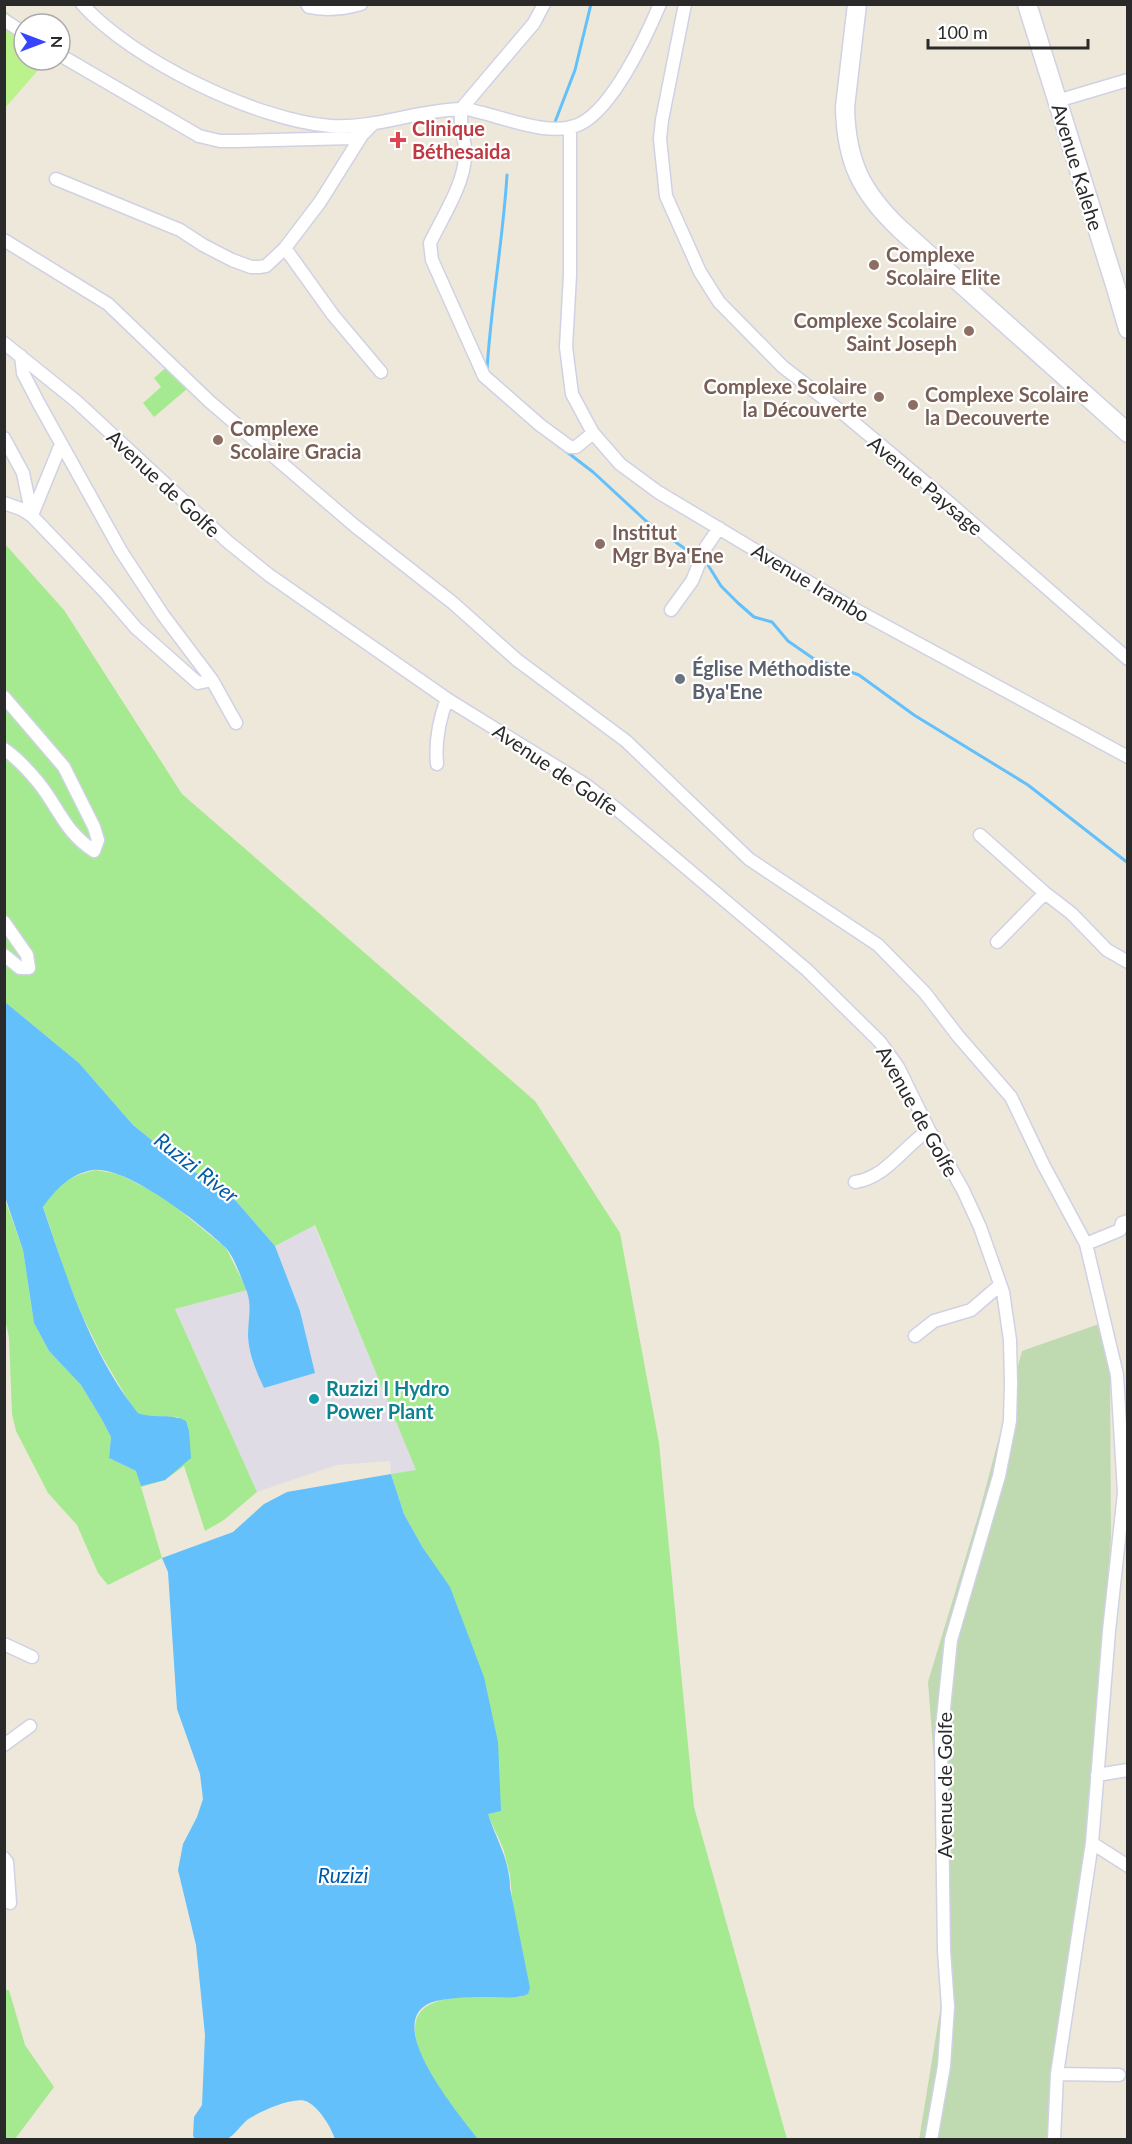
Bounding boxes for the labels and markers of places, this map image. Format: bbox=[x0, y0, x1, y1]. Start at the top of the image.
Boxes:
place label: Clinique Béthesaida bbox=[412, 116, 511, 163]
marker: Clinique Béthesaida bbox=[389, 131, 407, 149]
place label: Complexe Scolaire Elite bbox=[886, 242, 1001, 289]
marker: Complexe Scolaire Elite bbox=[867, 258, 881, 272]
place label: Complexe Scolaire Saint Joseph bbox=[793, 308, 957, 355]
marker: Complexe Scolaire Saint Joseph bbox=[962, 324, 976, 338]
place label: Complexe Scolaire la Découverte bbox=[703, 374, 867, 421]
place label: Complexe Scolaire la Decouverte bbox=[925, 382, 1089, 429]
marker: Complexe Scolaire la Découverte bbox=[872, 390, 886, 404]
marker: Complexe Scolaire la Decouverte bbox=[906, 398, 920, 412]
place label: Complexe Scolaire Gracia bbox=[230, 416, 362, 463]
marker: Complexe Scolaire Gracia bbox=[211, 433, 225, 447]
place label: Institut Mgr Bya'Ene bbox=[612, 520, 724, 567]
marker: Institut Mgr Bya'Ene bbox=[593, 537, 607, 551]
place label: Église Méthodiste Bya'Ene bbox=[692, 656, 851, 703]
marker: Église Méthodiste Bya'Ene bbox=[673, 672, 687, 686]
place label: Ruzizi I Hydro Power Plant bbox=[326, 1376, 449, 1423]
marker: Ruzizi I Hydro Power Plant bbox=[307, 1392, 321, 1406]

